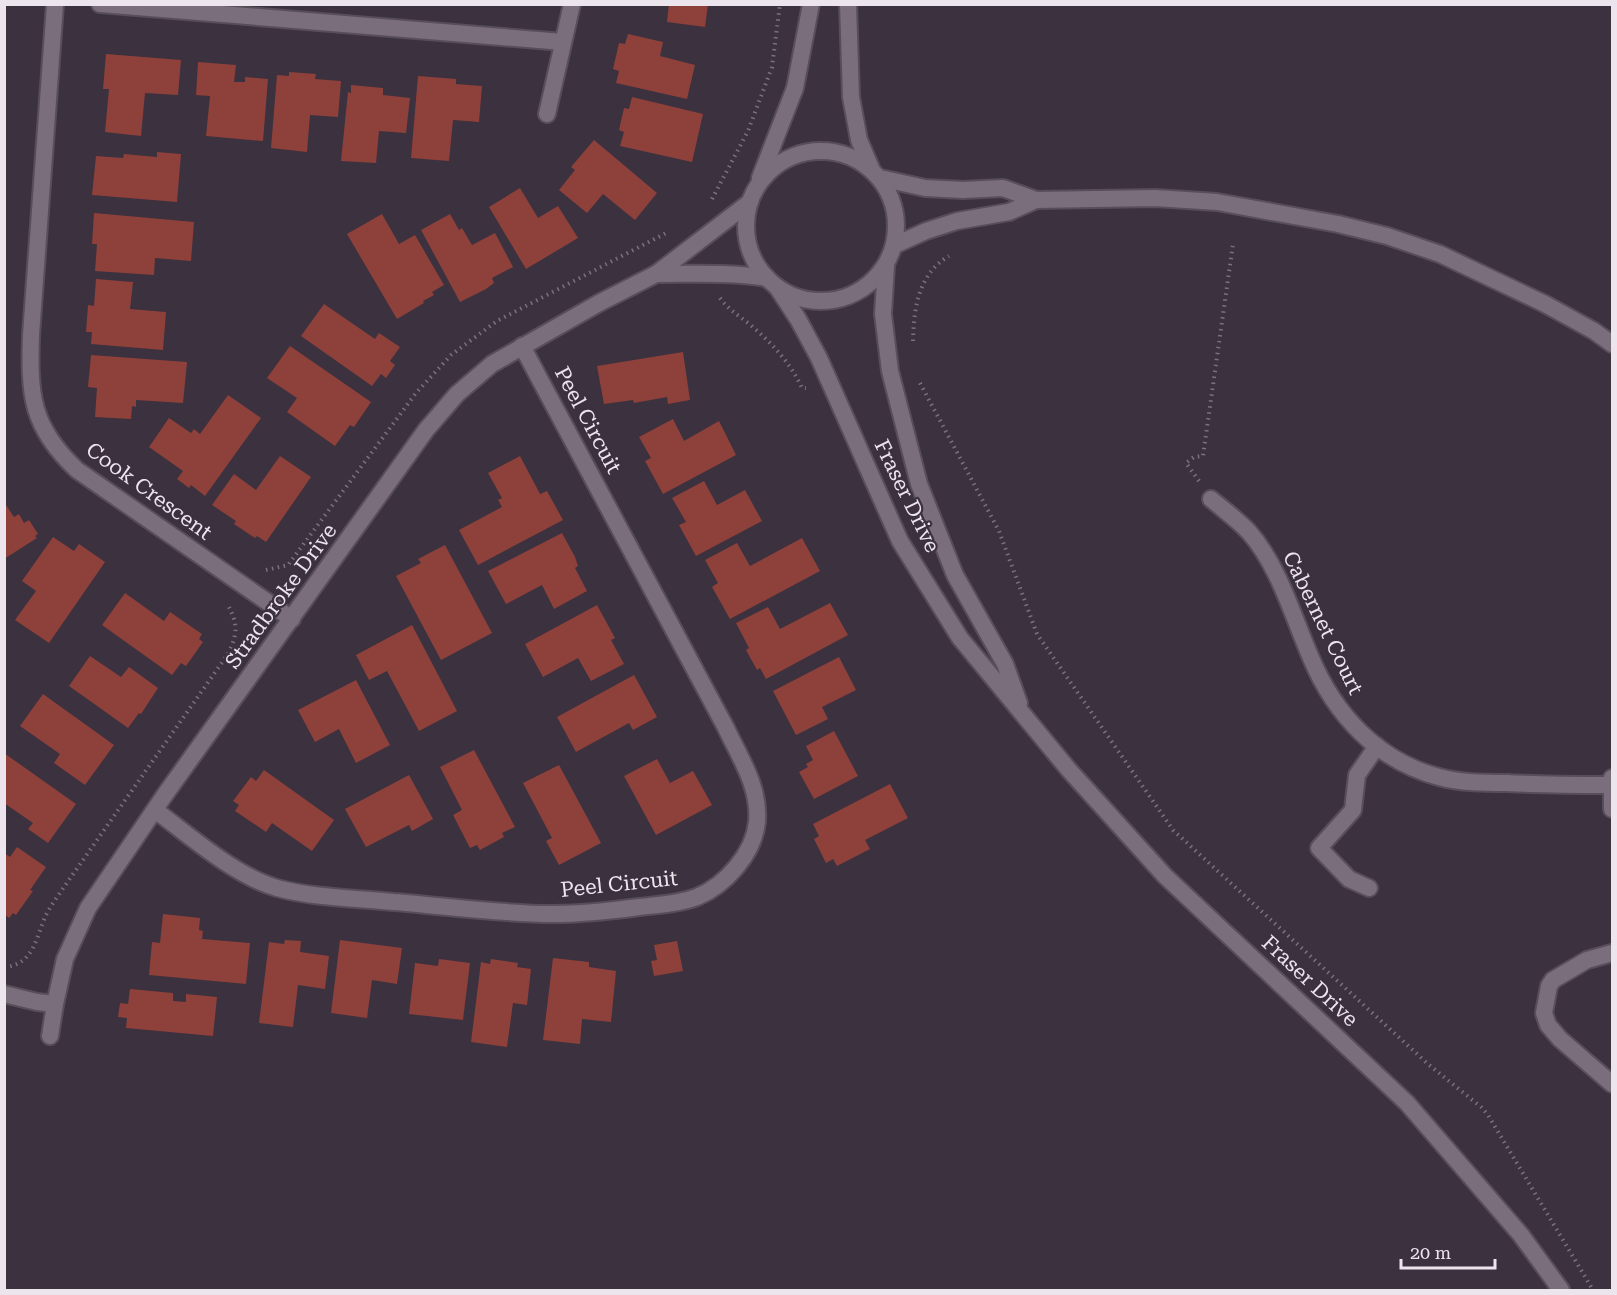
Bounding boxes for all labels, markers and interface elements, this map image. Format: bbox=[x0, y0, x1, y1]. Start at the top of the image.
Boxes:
street label: Peel Circuit bbox=[550, 362, 626, 478]
street label: Fraser Drive bbox=[869, 436, 945, 556]
street label: Cook Crescent bbox=[82, 437, 217, 545]
street label: Stradbroke Drive bbox=[220, 519, 342, 673]
street label: Cabernet Court bbox=[1278, 547, 1368, 699]
street label: Peel Circuit bbox=[559, 866, 679, 902]
street label: Fraser Drive bbox=[1257, 930, 1363, 1032]
scale bar bbox=[1401, 1232, 1496, 1270]
text: 20 m bbox=[1410, 1242, 1451, 1263]

